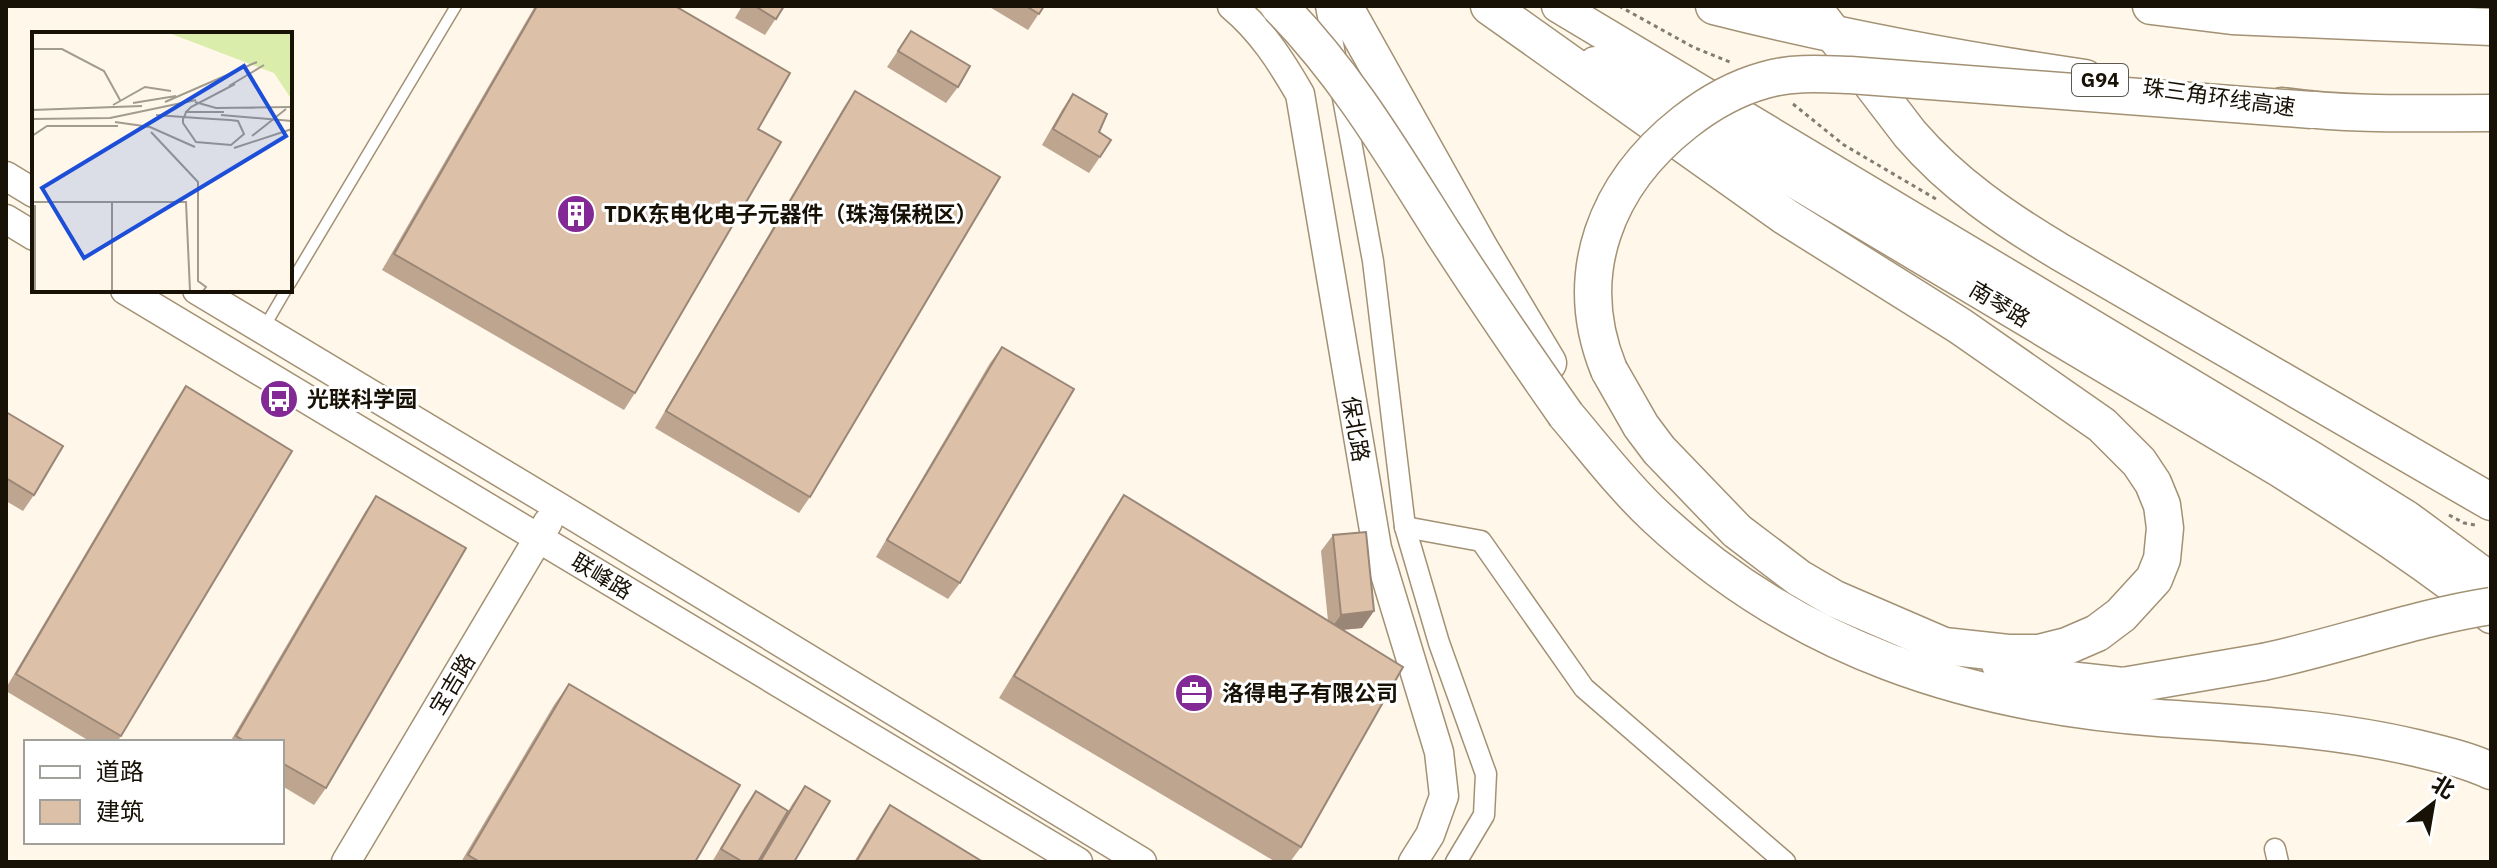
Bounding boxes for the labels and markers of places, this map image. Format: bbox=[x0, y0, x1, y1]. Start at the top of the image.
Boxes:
building icon: TDK东电化电子元器件（珠海保税区） bbox=[555, 193, 597, 235]
place label: TDK东电化电子元器件（珠海保税区） bbox=[604, 199, 978, 228]
bus stop icon: 光联科学园 bbox=[258, 378, 300, 420]
place label: 光联科学园 bbox=[307, 384, 417, 413]
office icon: 洛得电子有限公司 bbox=[1173, 672, 1215, 714]
place label: 洛得电子有限公司 bbox=[1222, 678, 1398, 707]

